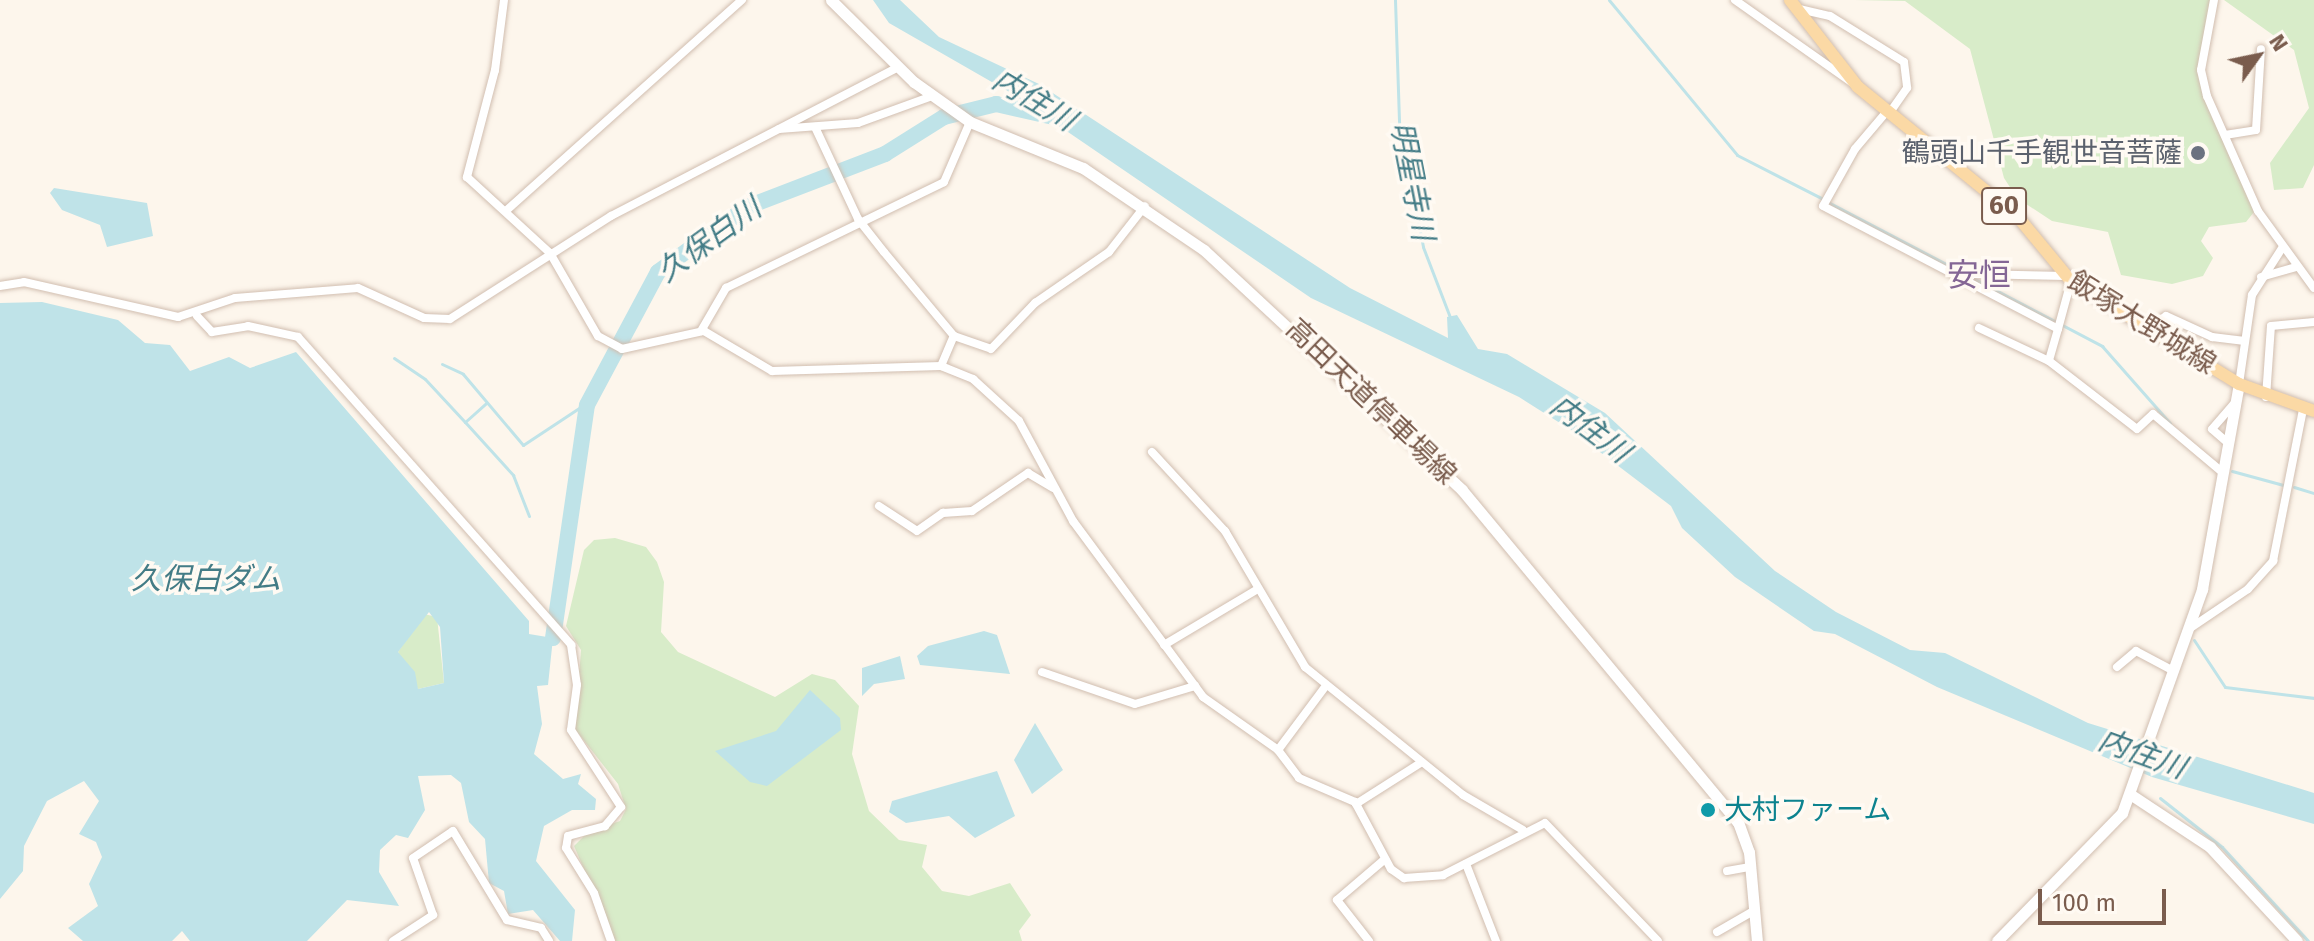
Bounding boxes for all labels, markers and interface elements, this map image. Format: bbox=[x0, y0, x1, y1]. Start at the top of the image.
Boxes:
north arrow bbox=[2218, 16, 2298, 96]
text: N bbox=[2263, 29, 2294, 56]
water label: 内住川 bbox=[986, 61, 1082, 139]
water label: 明星寺川 bbox=[1383, 119, 1441, 243]
place label: 鶴頭山千手観世音菩薩 bbox=[1902, 136, 2182, 170]
marker: 鶴頭山千手観世音菩薩 bbox=[2189, 144, 2207, 162]
road number: 60 bbox=[1980, 184, 2028, 228]
water label: 久保白川 bbox=[650, 190, 768, 290]
district label: 安恒 bbox=[1947, 256, 2011, 294]
street label: 飯塚大野城線 bbox=[2062, 264, 2222, 382]
street label: 高田天道停車場線 bbox=[1279, 312, 1463, 492]
water label: 内住川 bbox=[1543, 388, 1637, 470]
water label: 久保白ダム bbox=[131, 561, 281, 597]
water label: 内住川 bbox=[2094, 722, 2190, 786]
place label: 大村ファーム bbox=[1724, 793, 1892, 827]
marker: 大村ファーム bbox=[1699, 801, 1717, 819]
scale bar bbox=[2042, 873, 2170, 923]
text: 100 m bbox=[2052, 889, 2116, 917]

